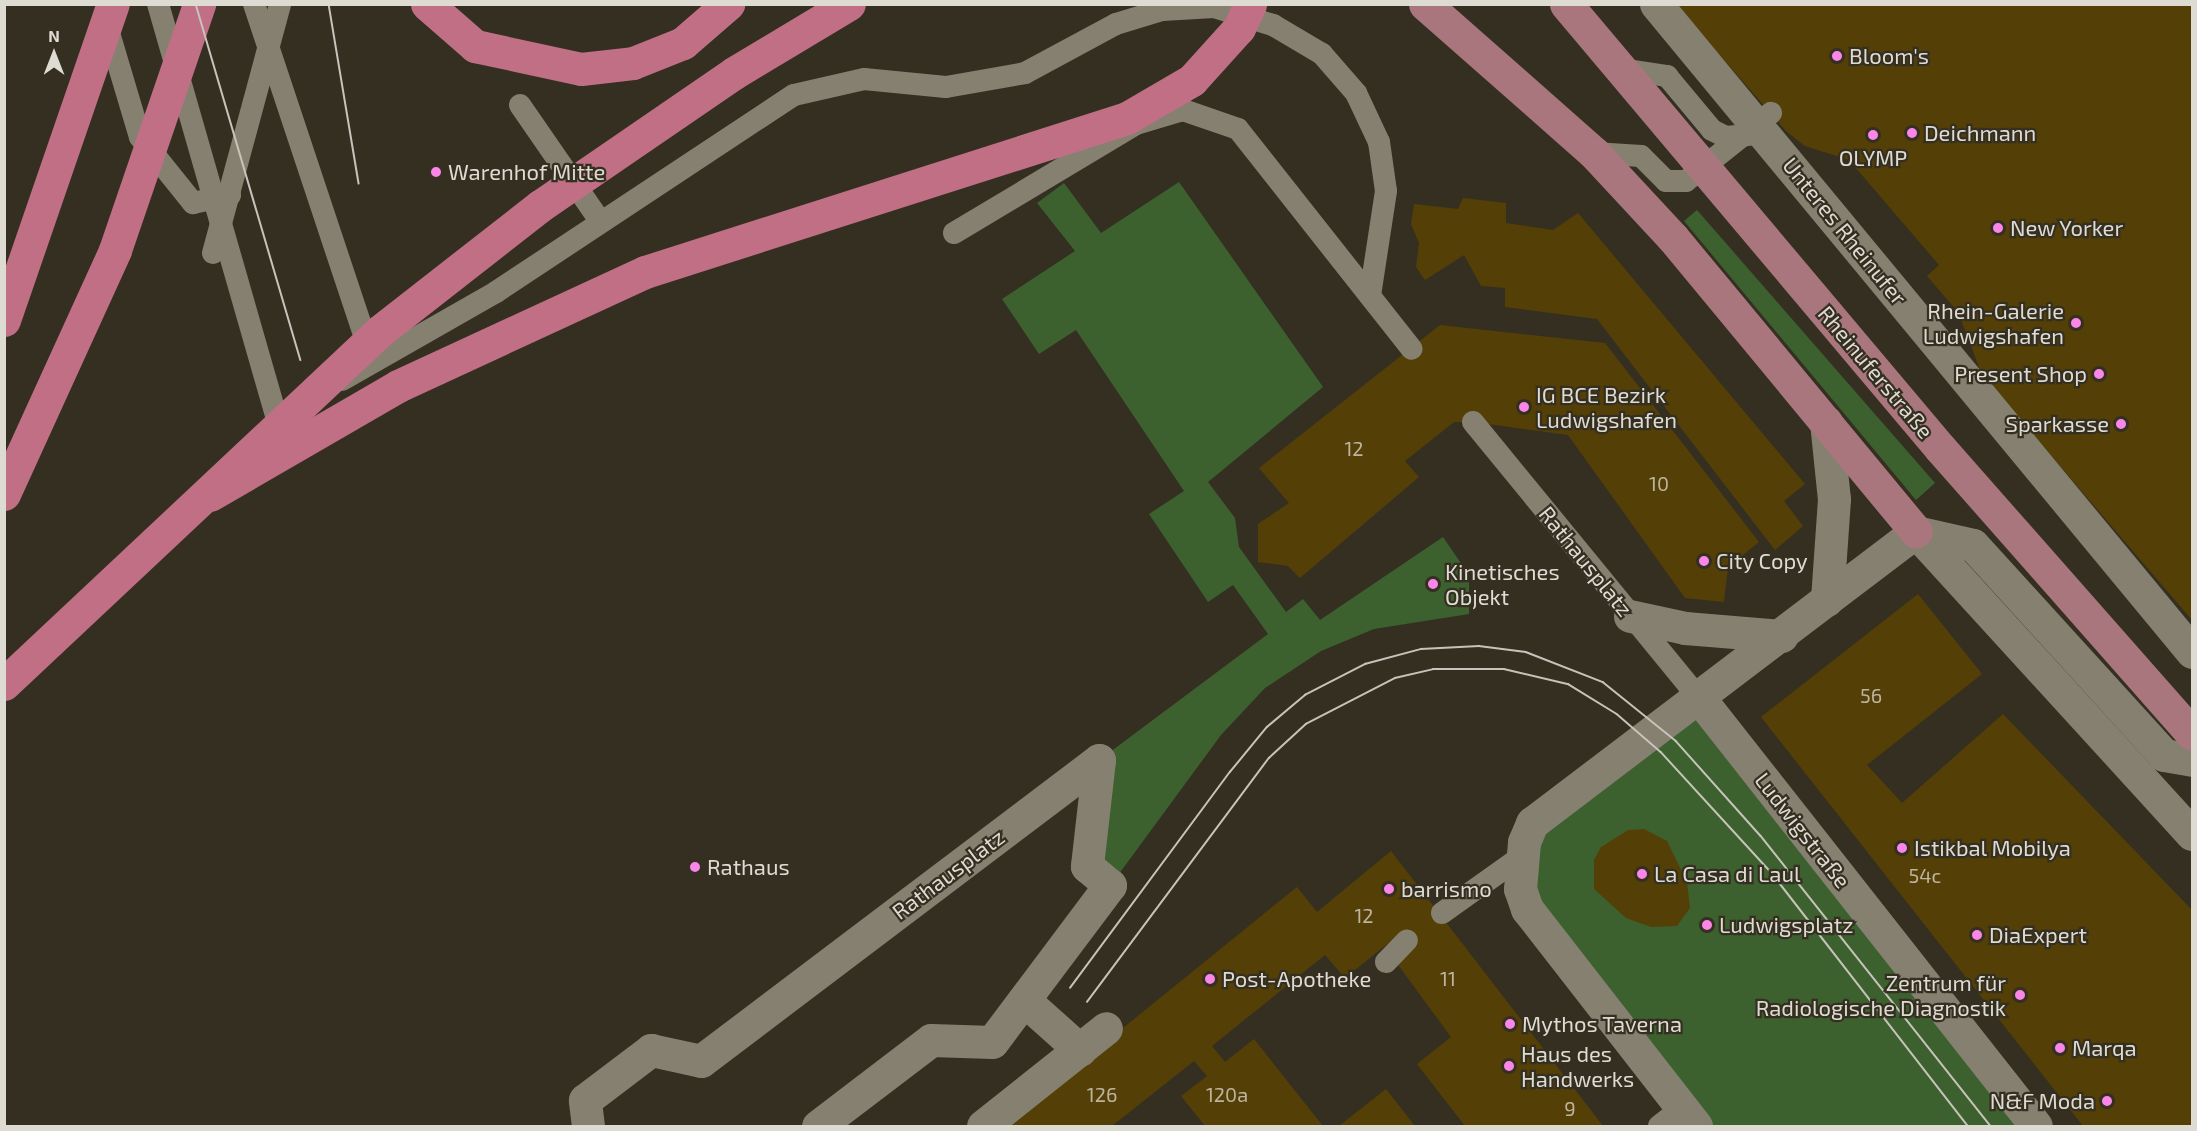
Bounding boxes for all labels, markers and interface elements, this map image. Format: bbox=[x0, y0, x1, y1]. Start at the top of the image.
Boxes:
north arrow bbox=[24, 24, 84, 84]
text: N bbox=[48, 26, 60, 45]
place label: Bloom's bbox=[1849, 43, 1929, 69]
marker: Bloom's bbox=[1830, 49, 1844, 63]
place label: Deichmann bbox=[1924, 120, 2036, 146]
marker: Deichmann bbox=[1905, 126, 1919, 140]
marker: OLYMP bbox=[1866, 128, 1880, 142]
place label: OLYMP bbox=[1839, 145, 1907, 171]
street label: Unteres Rheinufer bbox=[1778, 152, 1912, 310]
place label: Warenhof Mitte bbox=[448, 159, 606, 185]
marker: Warenhof Mitte bbox=[429, 165, 443, 179]
place label: New Yorker bbox=[2010, 215, 2124, 241]
marker: New Yorker bbox=[1991, 221, 2005, 235]
place label: Rhein-Galerie Ludwigshafen bbox=[1923, 297, 2064, 348]
street label: Rheinuferstraße bbox=[1813, 300, 1939, 444]
marker: Rhein-Galerie Ludwigshafen bbox=[2069, 316, 2083, 330]
place label: Present Shop bbox=[1954, 361, 2087, 387]
marker: Present Shop bbox=[2092, 367, 2106, 381]
place label: IG BCE Bezirk Ludwigshafen bbox=[1536, 381, 1677, 433]
marker: IG BCE Bezirk Ludwigshafen bbox=[1517, 400, 1531, 414]
place label: Sparkasse bbox=[2006, 411, 2109, 437]
marker: Sparkasse bbox=[2114, 417, 2128, 431]
house number: 12 bbox=[1344, 436, 1364, 460]
house number: 10 bbox=[1649, 471, 1669, 495]
street label: Rathausplatz bbox=[1534, 501, 1638, 621]
place label: City Copy bbox=[1716, 548, 1808, 574]
marker: City Copy bbox=[1697, 554, 1711, 568]
place label: Kinetisches Objekt bbox=[1445, 558, 1560, 610]
marker: Kinetisches Objekt bbox=[1426, 577, 1440, 591]
house number: 56 bbox=[1860, 683, 1882, 707]
street label: Ludwigstraße bbox=[1750, 767, 1856, 893]
street label: Rathausplatz bbox=[887, 823, 1009, 925]
place label: Istikbal Mobilya bbox=[1914, 835, 2071, 861]
marker: Istikbal Mobilya bbox=[1895, 841, 1909, 855]
place label: Rathaus bbox=[707, 854, 790, 880]
marker: Rathaus bbox=[688, 860, 702, 874]
place label: La Casa di Laul bbox=[1654, 861, 1800, 887]
house number: 54c bbox=[1909, 863, 1941, 887]
marker: La Casa di Laul bbox=[1635, 867, 1649, 881]
place label: barrismo bbox=[1401, 876, 1492, 902]
marker: barrismo bbox=[1382, 882, 1396, 896]
house number: 12 bbox=[1354, 903, 1374, 927]
place label: Ludwigsplatz bbox=[1719, 912, 1853, 938]
marker: Ludwigsplatz bbox=[1700, 918, 1714, 932]
place label: DiaExpert bbox=[1989, 922, 2087, 948]
marker: DiaExpert bbox=[1970, 928, 1984, 942]
place label: Post-Apotheke bbox=[1222, 966, 1371, 992]
house number: 11 bbox=[1440, 966, 1456, 990]
place label: Zentrum für Radiologische Diagnostik bbox=[1756, 969, 2006, 1020]
marker: Post-Apotheke bbox=[1203, 972, 1217, 986]
marker: Zentrum für Radiologische Diagnostik bbox=[2011, 986, 2029, 1004]
place label: Mythos Taverna bbox=[1522, 1011, 1682, 1037]
marker: Mythos Taverna bbox=[1503, 1017, 1517, 1031]
place label: Marqa bbox=[2072, 1035, 2137, 1061]
place label: Haus des Handwerks bbox=[1521, 1040, 1634, 1092]
marker: Marqa bbox=[2053, 1041, 2067, 1055]
marker: Haus des Handwerks bbox=[1502, 1059, 1516, 1073]
house number: 126 bbox=[1087, 1082, 1117, 1106]
house number: 120a bbox=[1206, 1082, 1248, 1106]
place label: N&F Moda bbox=[1989, 1088, 2095, 1114]
marker: N&F Moda bbox=[2100, 1094, 2114, 1108]
house number: 9 bbox=[1564, 1096, 1576, 1120]

